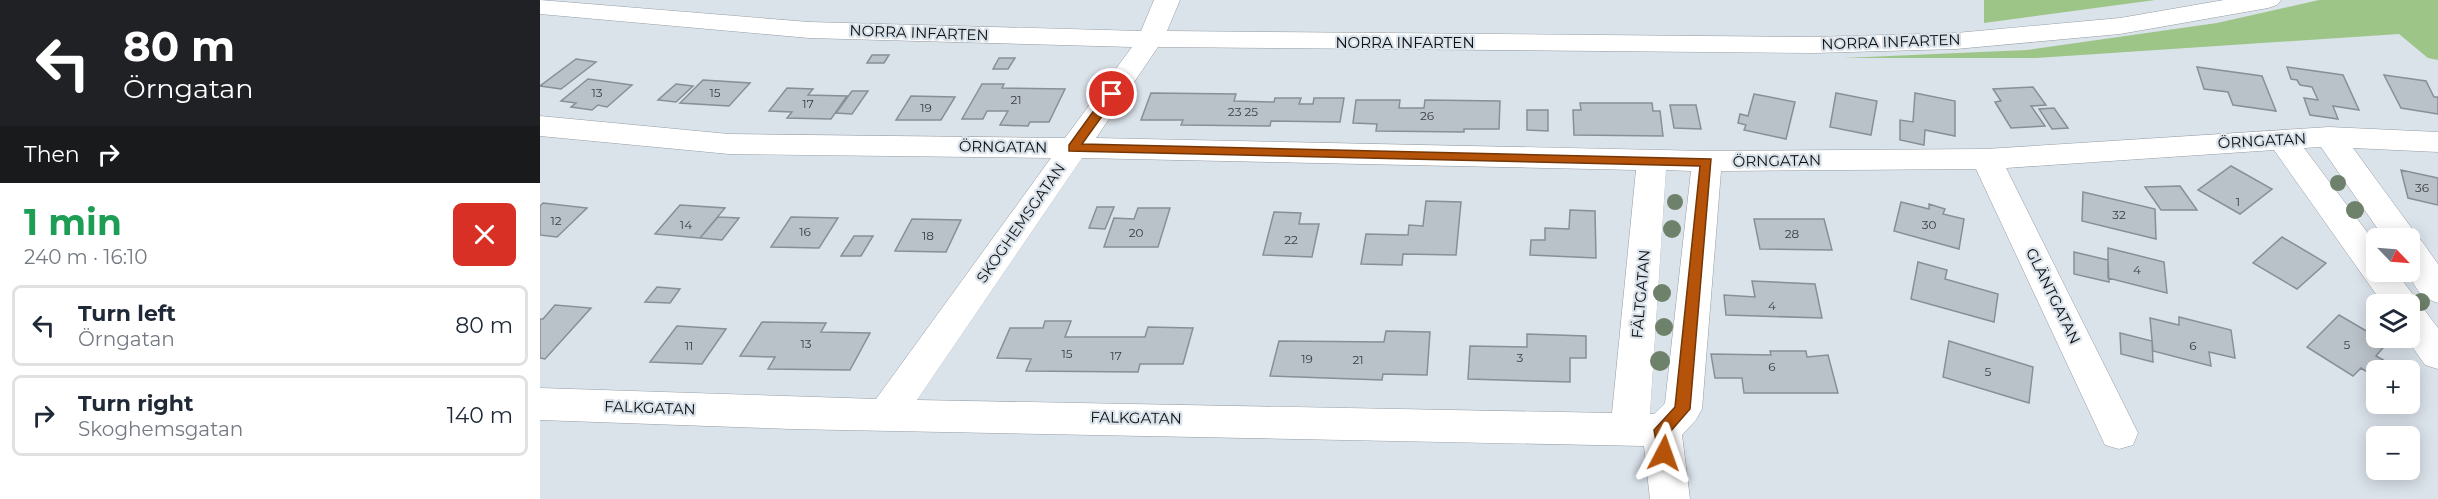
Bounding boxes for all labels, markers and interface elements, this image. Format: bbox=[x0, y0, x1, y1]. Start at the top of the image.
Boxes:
text: 80 m bbox=[123, 20, 235, 72]
street label: NORRA INFARTEN bbox=[849, 21, 989, 44]
icon: left bbox=[24, 24, 102, 102]
street label: NORRA INFARTEN bbox=[1821, 30, 1961, 53]
street label: NORRA INFARTEN bbox=[1335, 33, 1475, 52]
pin bbox=[1086, 68, 1137, 119]
text: Örngatan bbox=[123, 72, 254, 105]
icon: arrive bbox=[1095, 77, 1128, 110]
house number: 13 bbox=[591, 85, 603, 100]
house number: 15 bbox=[709, 85, 721, 100]
house number: 21 bbox=[1010, 92, 1022, 107]
house number: 17 bbox=[802, 96, 814, 111]
house number: 19 bbox=[920, 100, 932, 115]
house number: 23 25 bbox=[1228, 104, 1258, 119]
house number: 26 bbox=[1420, 108, 1434, 123]
street label: ÖRNGATAN bbox=[2217, 129, 2307, 152]
street label: ÖRNGATAN bbox=[959, 136, 1047, 157]
icon: right bbox=[92, 138, 125, 171]
text: Then bbox=[24, 141, 80, 168]
street label: ÖRNGATAN bbox=[1733, 150, 1821, 171]
street label: SKOGHEMSGATAN bbox=[972, 159, 1069, 286]
house number: 36 bbox=[2415, 180, 2429, 195]
house number: 1 bbox=[2236, 194, 2240, 209]
text: 1 min bbox=[24, 200, 122, 244]
button: close bbox=[453, 203, 516, 266]
house number: 32 bbox=[2112, 207, 2126, 222]
house number: 12 bbox=[550, 213, 562, 228]
house number: 14 bbox=[680, 217, 692, 232]
house number: 30 bbox=[1922, 217, 1936, 232]
house number: 16 bbox=[799, 224, 811, 239]
house number: 20 bbox=[1129, 225, 1143, 240]
house number: 28 bbox=[1785, 226, 1800, 241]
house number: 18 bbox=[922, 228, 934, 243]
north arrow bbox=[2366, 228, 2420, 282]
map controls bbox=[2366, 228, 2420, 480]
house number: 22 bbox=[1284, 232, 1298, 247]
text: 240 m · 16:10 bbox=[24, 245, 147, 269]
street label: GLÄNTGATAN bbox=[2022, 245, 2085, 347]
street label: FÄLTGATAN bbox=[1627, 249, 1654, 339]
house number: 4 bbox=[2133, 262, 2141, 277]
button: layers bbox=[2366, 294, 2420, 348]
house number: 4 bbox=[1768, 298, 1776, 313]
text: Turn left bbox=[78, 300, 176, 327]
icon: left bbox=[27, 309, 60, 342]
text: 80 m bbox=[455, 312, 513, 339]
text: Örngatan bbox=[78, 327, 175, 351]
house number: 13 bbox=[800, 336, 812, 351]
house number: 5 bbox=[2344, 337, 2351, 352]
house number: 11 bbox=[685, 338, 693, 353]
house number: 6 bbox=[2189, 338, 2197, 353]
house number: 15 bbox=[1061, 346, 1073, 361]
house number: 17 bbox=[1110, 348, 1122, 363]
house number: 3 bbox=[1517, 350, 1524, 365]
house number: 19 bbox=[1301, 351, 1313, 366]
house number: 21 bbox=[1352, 352, 1364, 367]
house number: 6 bbox=[1768, 359, 1776, 374]
button: + bbox=[2366, 360, 2420, 414]
house number: 5 bbox=[1985, 364, 1992, 379]
text: Turn right bbox=[78, 390, 193, 417]
street label: FALKGATAN bbox=[604, 396, 696, 419]
icon: right bbox=[27, 399, 60, 432]
text: 140 m bbox=[447, 402, 513, 429]
street label: FALKGATAN bbox=[1090, 407, 1182, 428]
text: Skoghemsgatan bbox=[78, 417, 243, 441]
position arrow bbox=[1632, 421, 1696, 485]
button: − bbox=[2366, 426, 2420, 480]

